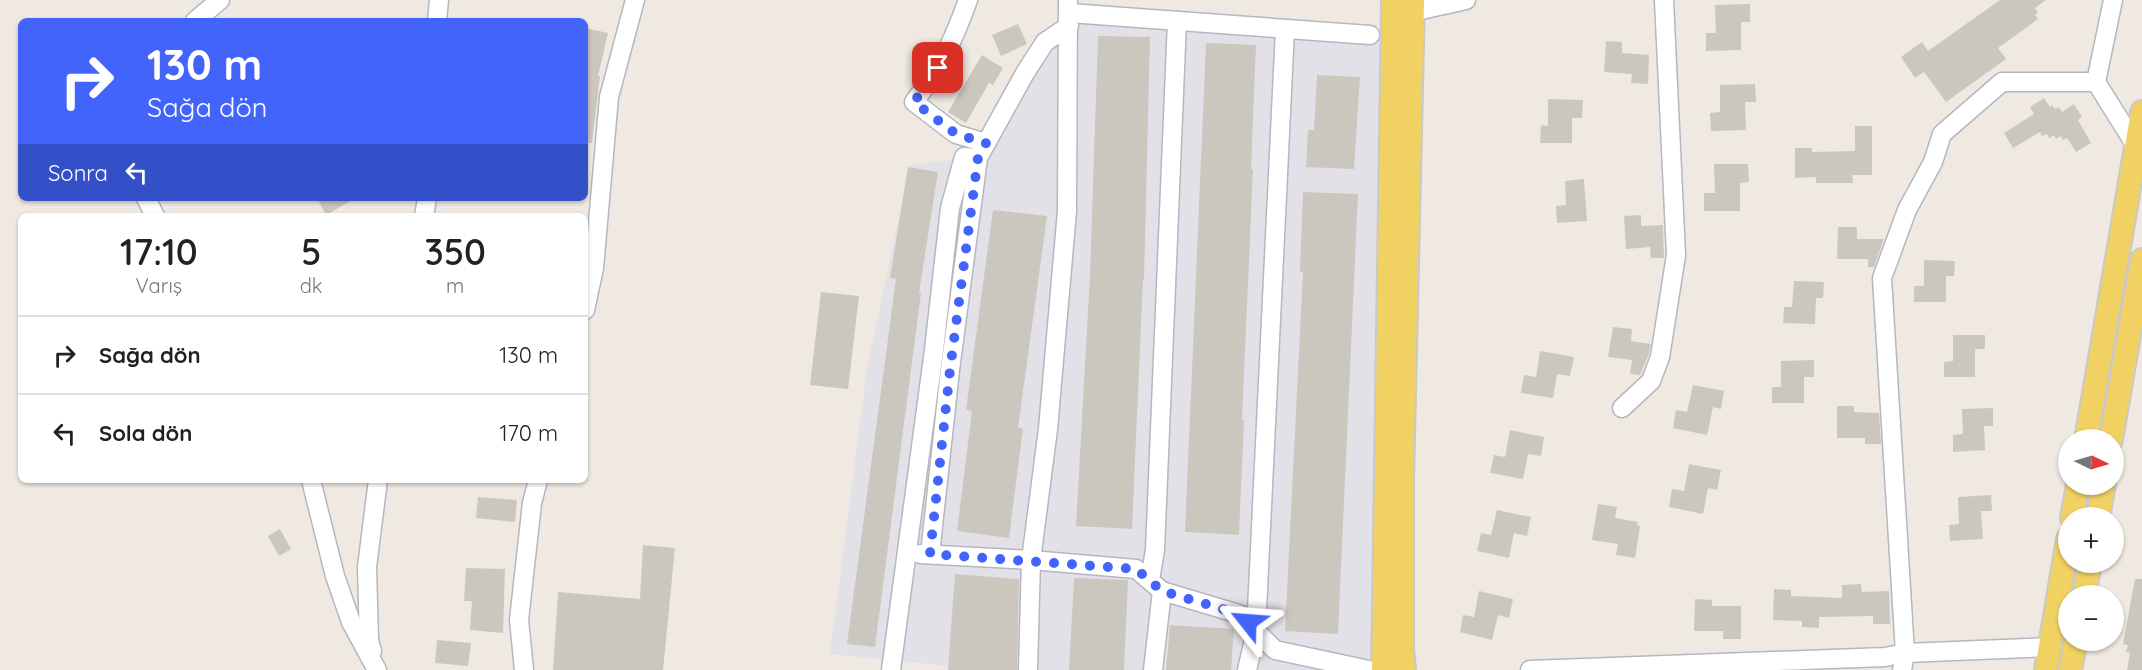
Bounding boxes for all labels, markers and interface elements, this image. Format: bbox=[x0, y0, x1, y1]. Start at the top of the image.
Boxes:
text: 130 m bbox=[147, 38, 262, 91]
icon: right bbox=[48, 42, 126, 120]
pin bbox=[912, 42, 963, 93]
icon: arrive bbox=[921, 51, 954, 84]
text: Sağa dön bbox=[147, 90, 267, 124]
icon: left bbox=[120, 156, 153, 189]
text: Sonra bbox=[48, 159, 108, 187]
text: 17:10 bbox=[120, 229, 198, 274]
text: 5 bbox=[301, 229, 321, 274]
text: 350 bbox=[425, 229, 486, 274]
text: Varış bbox=[136, 273, 182, 298]
text: dk bbox=[300, 273, 322, 298]
text: m bbox=[446, 273, 464, 298]
icon: right bbox=[48, 339, 81, 372]
text: Sağa dön bbox=[99, 341, 201, 369]
text: 130 m bbox=[499, 341, 558, 369]
icon: left bbox=[48, 417, 81, 450]
text: Sola dön bbox=[99, 419, 192, 447]
text: 170 m bbox=[499, 419, 558, 447]
north arrow bbox=[2058, 429, 2124, 495]
map controls bbox=[2058, 429, 2124, 651]
button: + bbox=[2058, 507, 2124, 573]
button: − bbox=[2058, 585, 2124, 651]
position arrow bbox=[1216, 590, 1280, 654]

